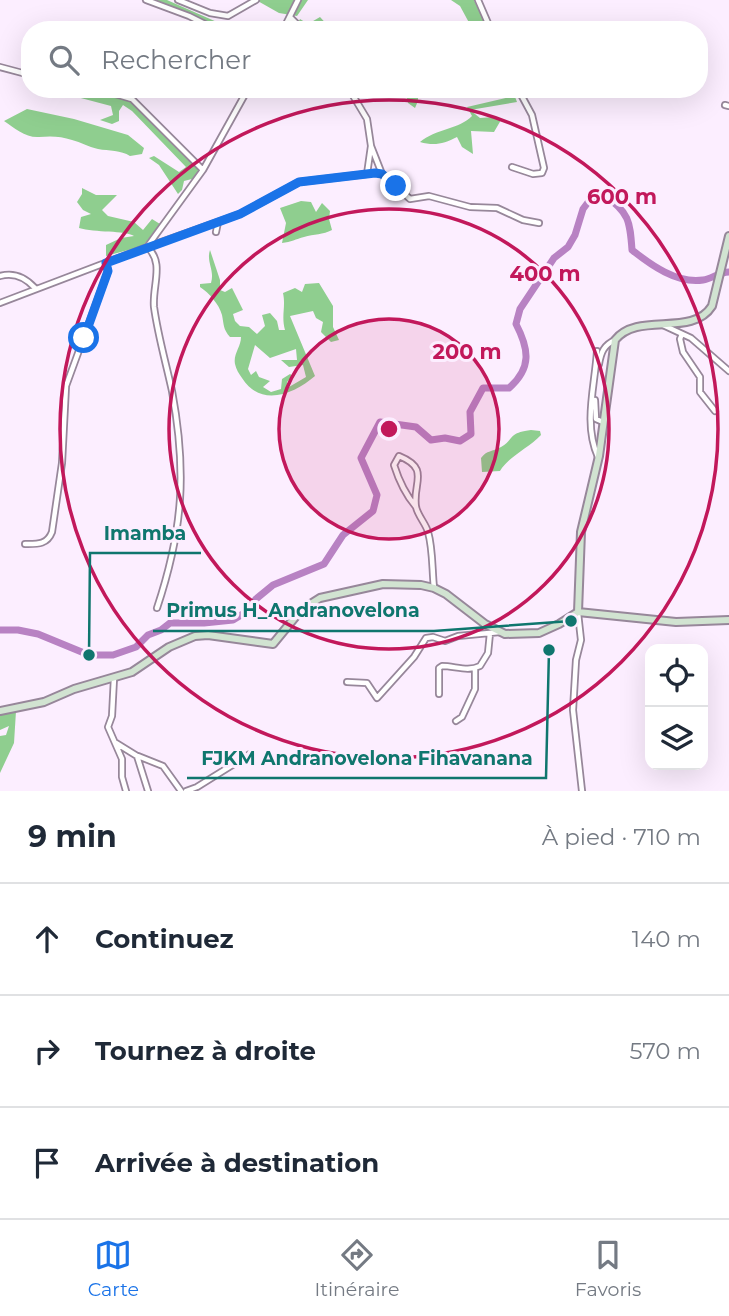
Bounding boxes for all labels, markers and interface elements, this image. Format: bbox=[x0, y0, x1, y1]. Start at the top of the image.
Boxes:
search box bbox=[21, 21, 708, 98]
icon: search bbox=[45, 41, 83, 79]
text: Rechercher bbox=[101, 44, 251, 76]
route end bbox=[380, 170, 411, 201]
text: 600 m bbox=[587, 184, 657, 209]
text: 400 m bbox=[510, 261, 580, 286]
route start bbox=[68, 322, 99, 353]
text: 200 m bbox=[433, 339, 501, 364]
centre of rings bbox=[377, 417, 401, 441]
callout: Imamba bbox=[90, 513, 201, 553]
text: Imamba bbox=[104, 522, 186, 545]
callout: Primus H_Andranovelona bbox=[153, 591, 434, 631]
text: Primus H_Andranovelona bbox=[166, 599, 420, 622]
map controls bbox=[645, 644, 708, 770]
button: locate bbox=[645, 644, 708, 707]
button: layers bbox=[645, 707, 708, 770]
callout: FJKM Andranovelona Fihavanana bbox=[187, 738, 546, 778]
text: FJKM Andranovelona Fihavanana bbox=[201, 747, 533, 770]
text: 9 min bbox=[28, 818, 117, 855]
text: À pied · 710 m bbox=[542, 823, 701, 851]
icon: ahead bbox=[28, 920, 66, 958]
text: Continuez bbox=[95, 923, 234, 955]
text: 140 m bbox=[632, 925, 701, 953]
icon: right bbox=[28, 1032, 66, 1070]
text: Tournez à droite bbox=[95, 1035, 316, 1067]
text: 570 m bbox=[630, 1037, 701, 1065]
icon: arrive bbox=[28, 1144, 66, 1182]
text: Arrivée à destination bbox=[95, 1147, 379, 1179]
tab: Carte bbox=[88, 1236, 139, 1301]
tab: Itinéraire bbox=[314, 1236, 399, 1301]
tab: Favoris bbox=[575, 1236, 641, 1301]

